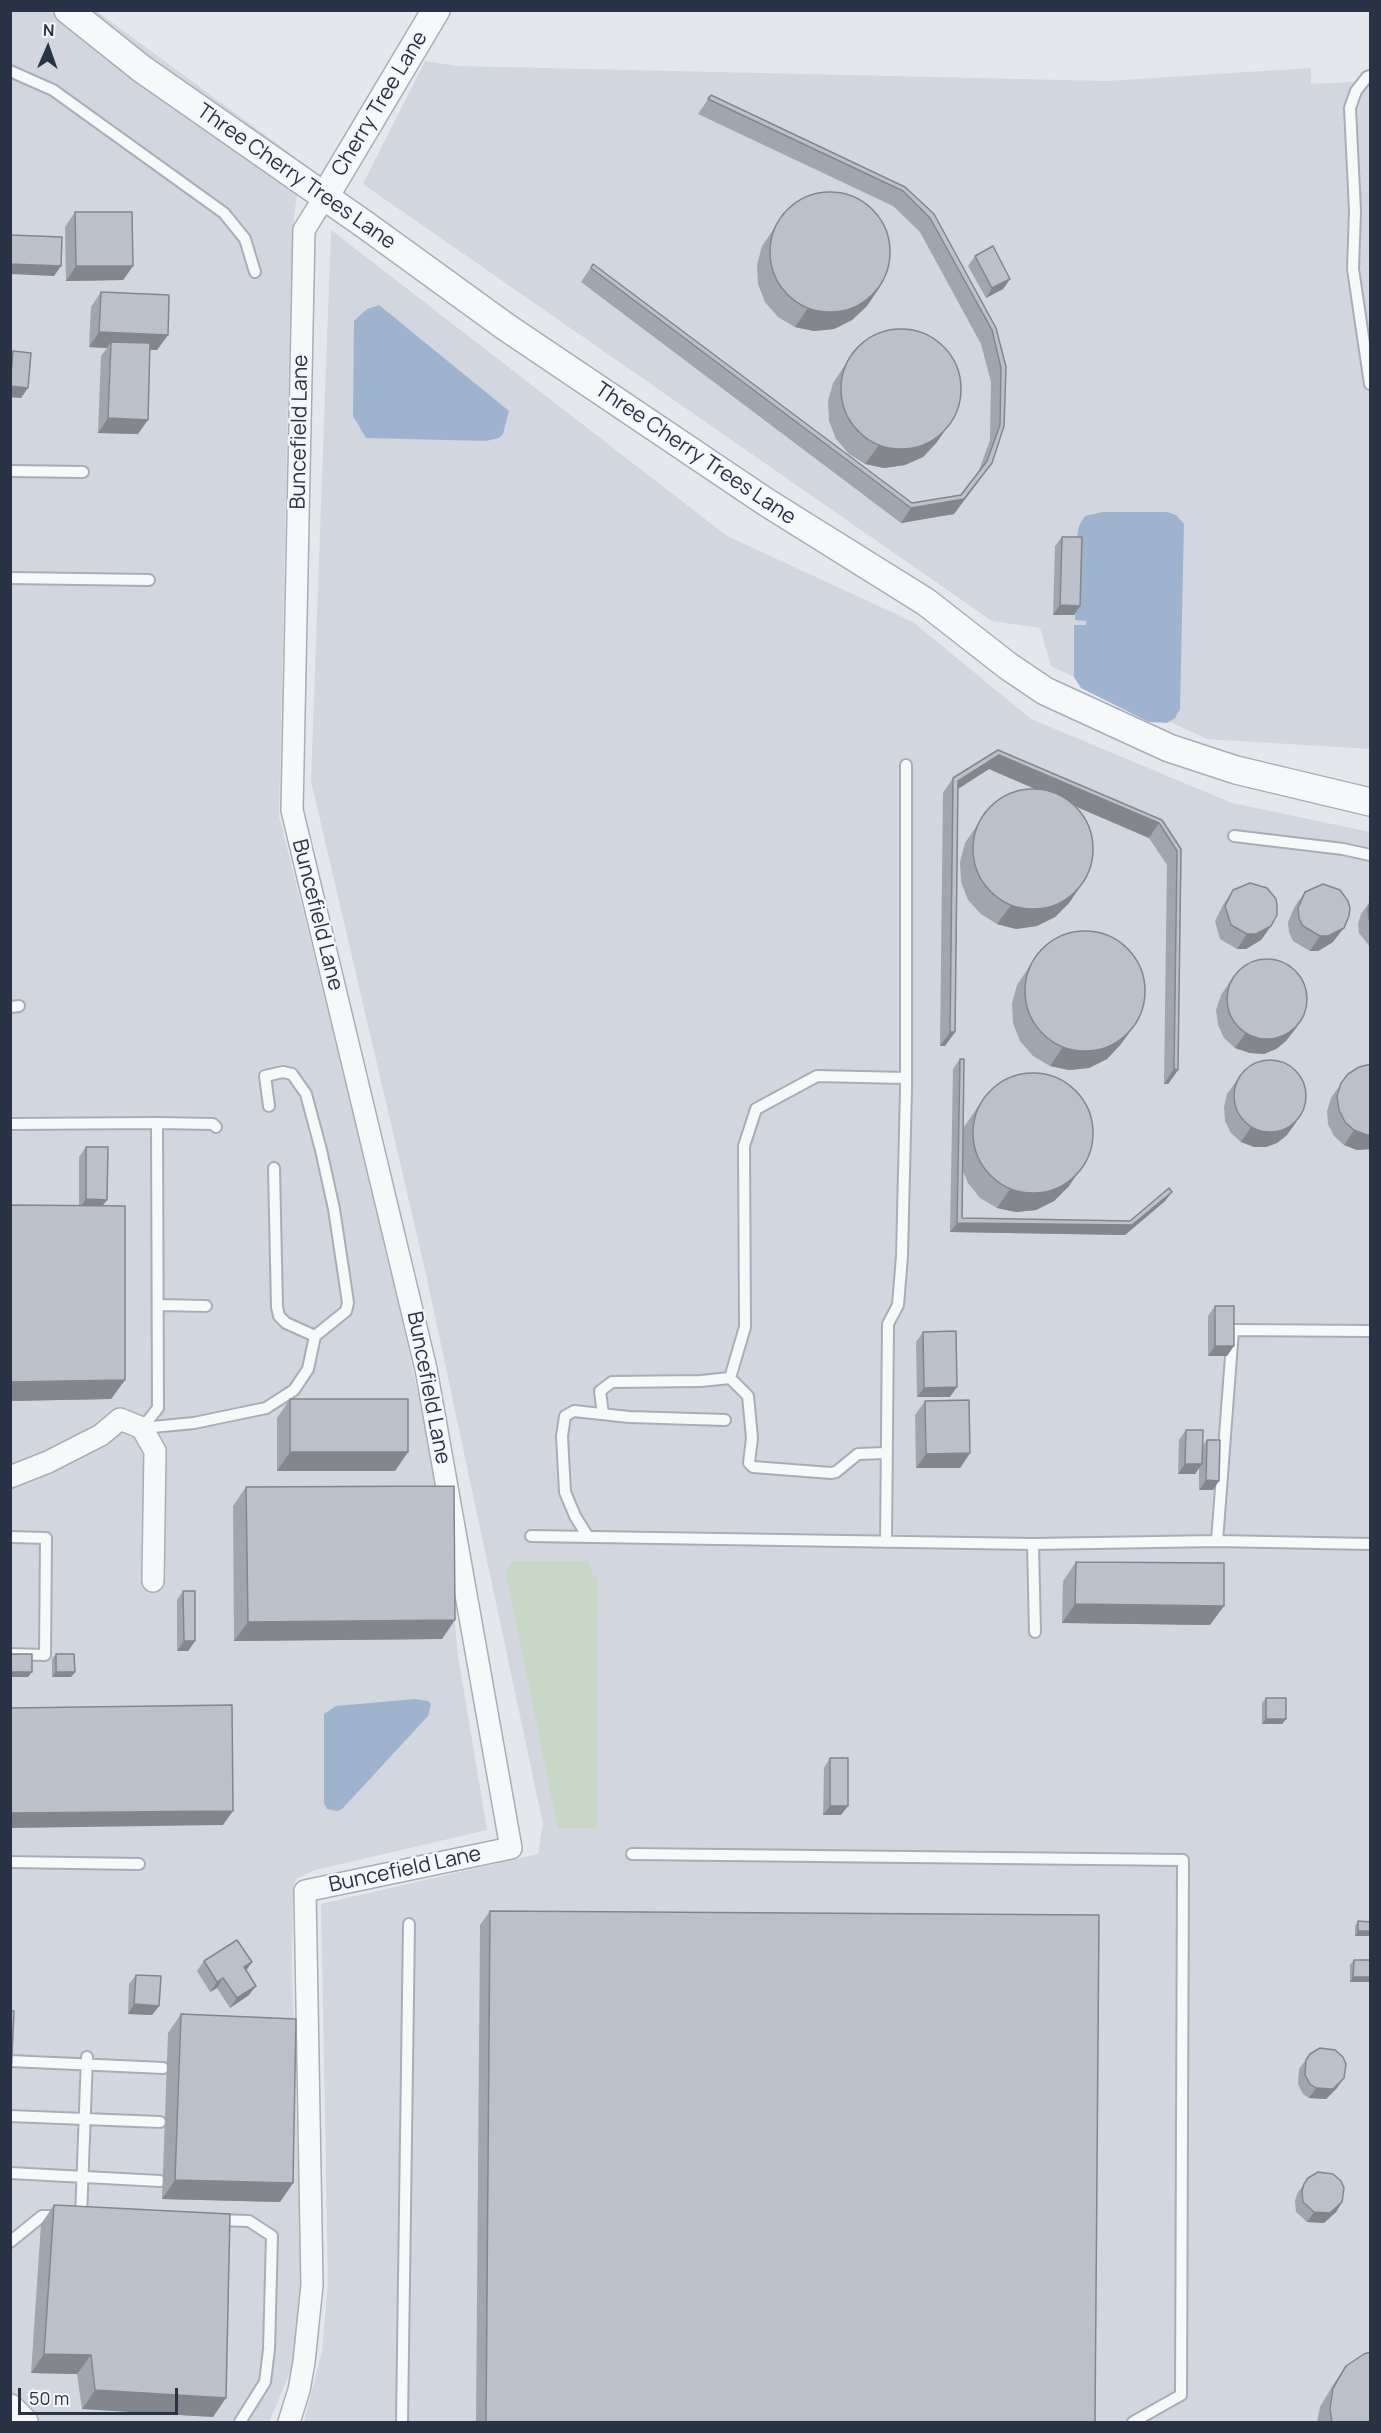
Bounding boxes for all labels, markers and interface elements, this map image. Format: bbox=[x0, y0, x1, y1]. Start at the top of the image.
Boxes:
north arrow bbox=[18, 18, 78, 78]
text: N bbox=[42, 19, 55, 41]
street label: Cherry Tree Lane bbox=[327, 27, 433, 181]
street label: Three Cherry Trees Lane bbox=[192, 99, 400, 255]
street label: Buncefield Lane bbox=[286, 354, 314, 510]
street label: Three Cherry Trees Lane bbox=[590, 377, 800, 531]
street label: Buncefield Lane bbox=[286, 837, 348, 993]
street label: Buncefield Lane bbox=[401, 1310, 455, 1466]
street label: Buncefield Lane bbox=[327, 1842, 483, 1898]
scale bar bbox=[21, 2376, 182, 2414]
text: 50 m bbox=[29, 2386, 69, 2410]

